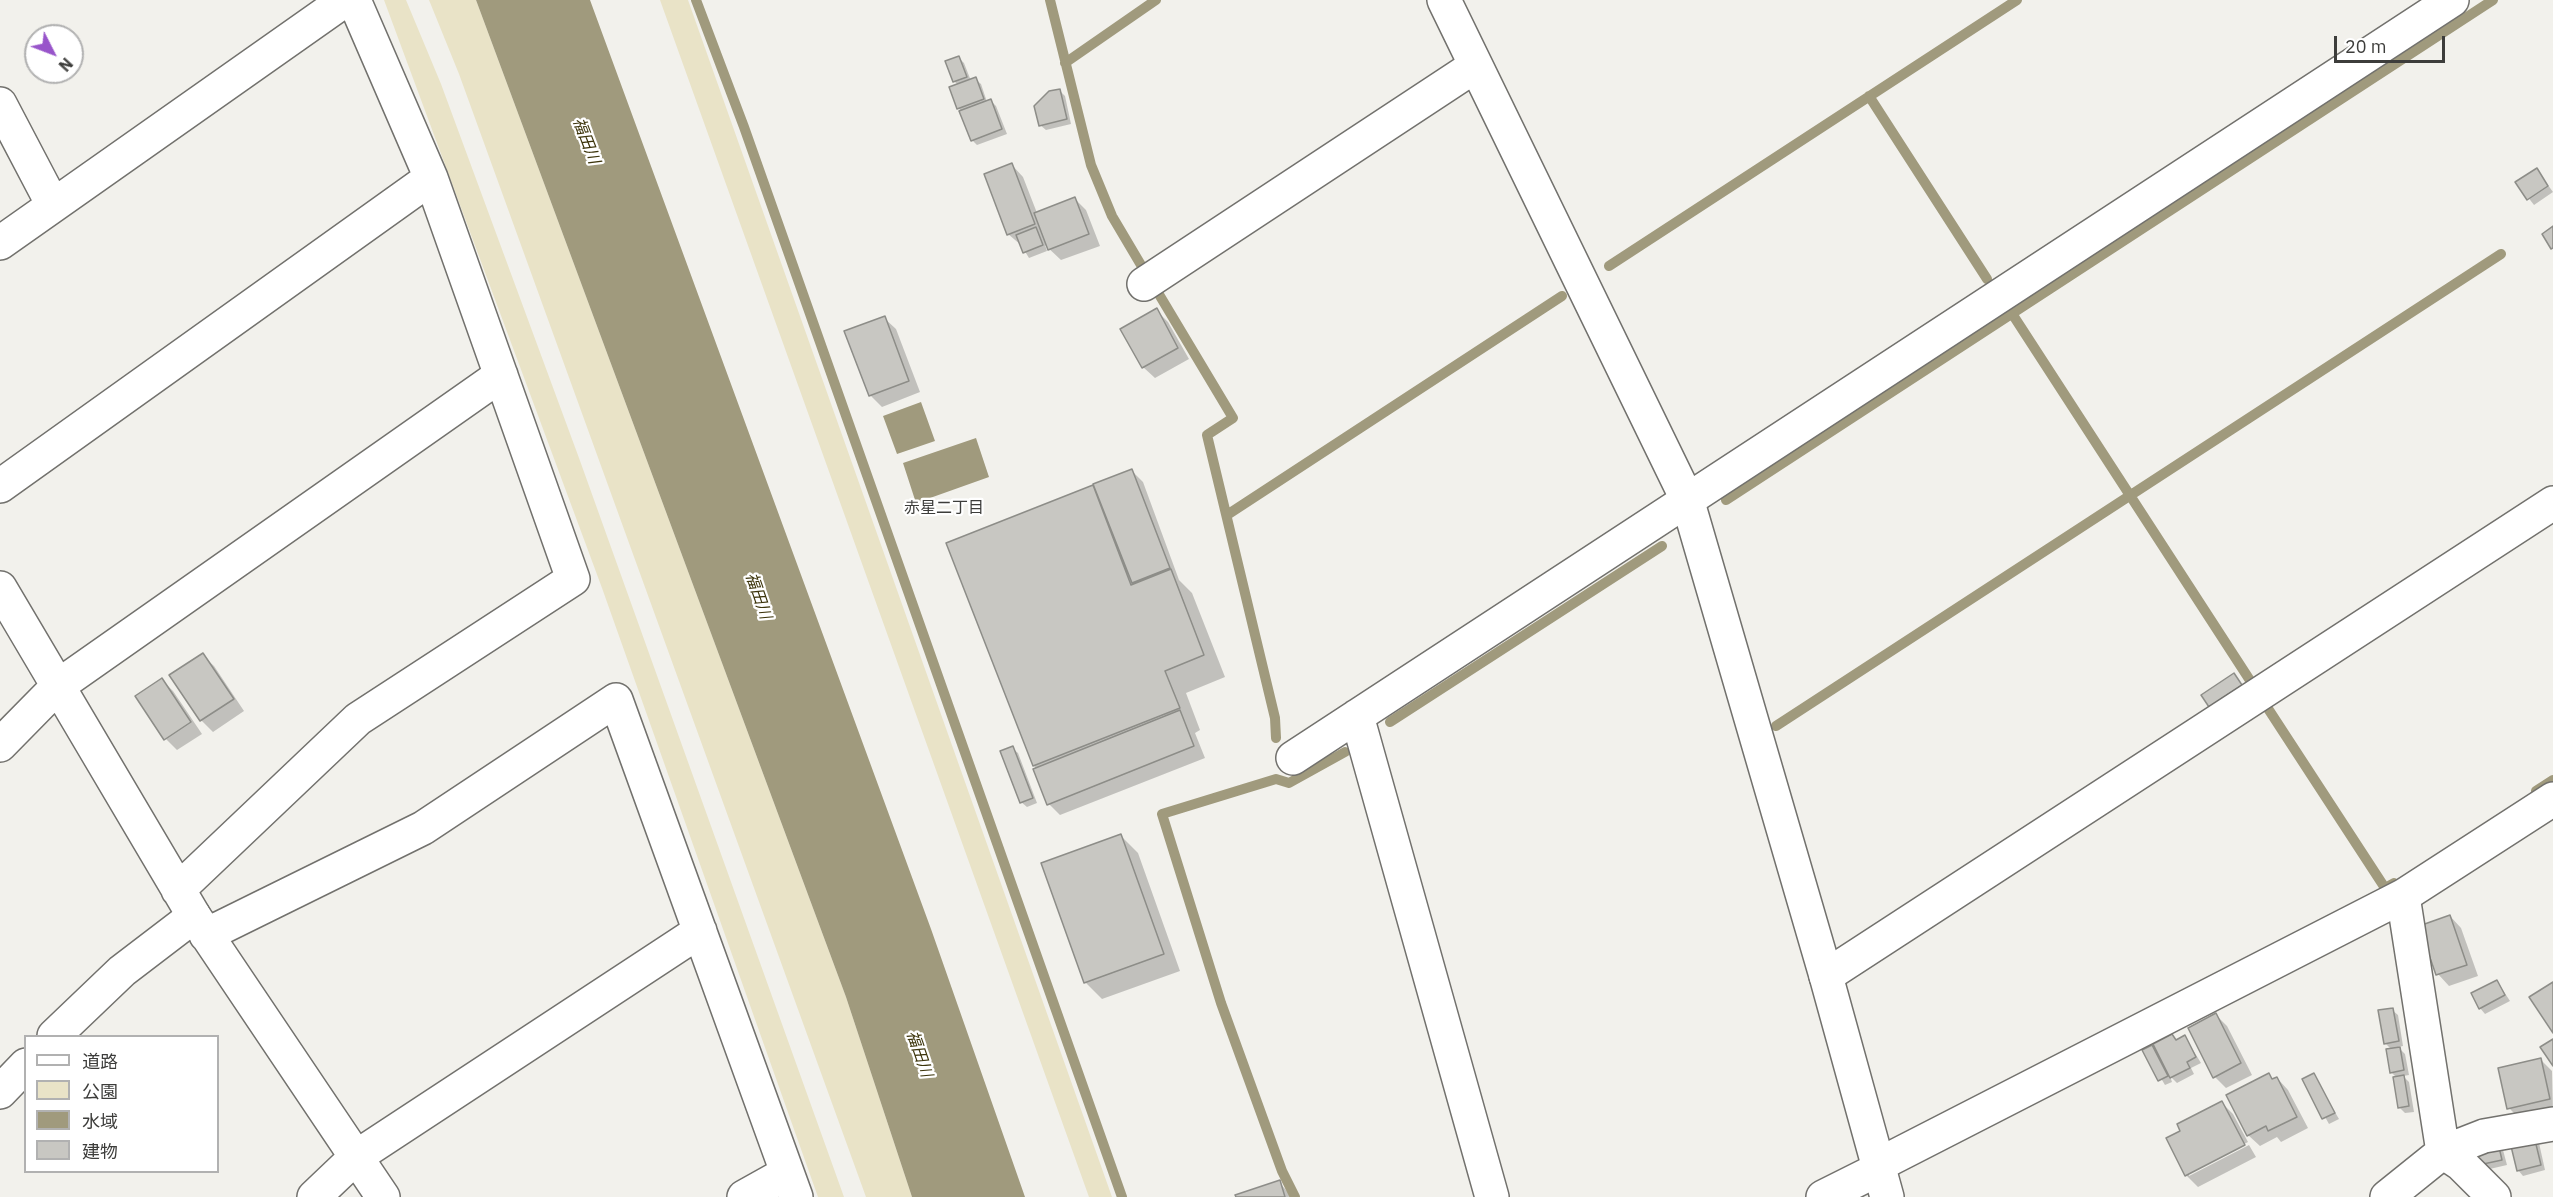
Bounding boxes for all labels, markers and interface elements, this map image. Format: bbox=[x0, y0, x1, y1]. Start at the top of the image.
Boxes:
north arrow bbox=[24, 24, 84, 84]
scale bar bbox=[2337, 24, 2448, 62]
text: 20 m bbox=[2345, 35, 2387, 58]
text: N bbox=[55, 54, 77, 76]
water label: 福田川 bbox=[568, 115, 604, 167]
district label: 赤星二丁目 bbox=[904, 498, 984, 518]
water label: 福田川 bbox=[741, 570, 775, 622]
water label: 福田川 bbox=[902, 1028, 936, 1080]
legend bbox=[24, 1035, 219, 1173]
text: 道路 bbox=[82, 1050, 118, 1073]
text: 公園 bbox=[82, 1080, 118, 1103]
text: 水域 bbox=[82, 1110, 118, 1133]
text: 建物 bbox=[82, 1140, 118, 1163]

